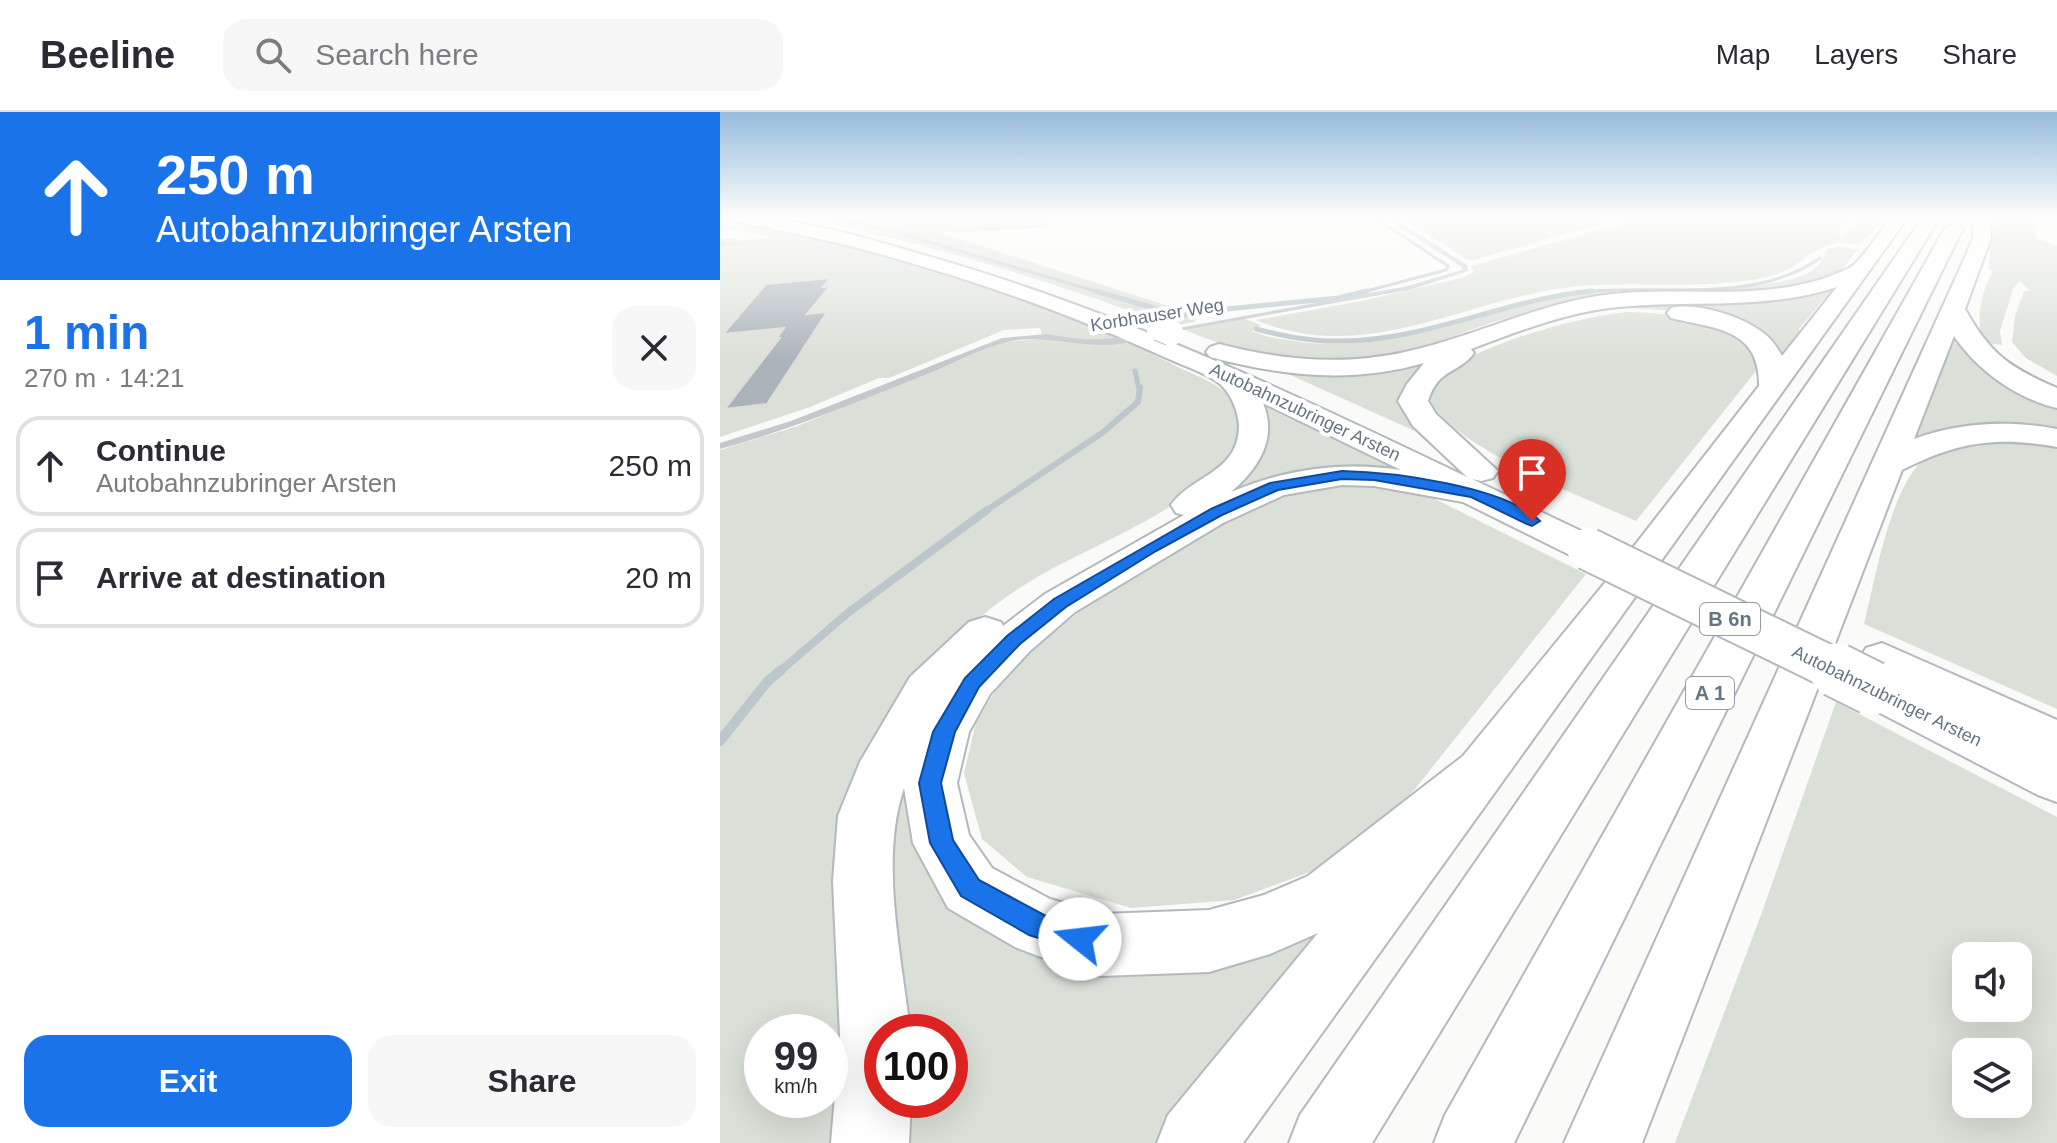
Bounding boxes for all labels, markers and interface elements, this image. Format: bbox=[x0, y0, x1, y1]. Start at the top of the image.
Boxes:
search box bbox=[223, 19, 783, 91]
icon: search bbox=[251, 33, 295, 77]
text: Beeline bbox=[40, 34, 175, 76]
text: Search here bbox=[315, 38, 479, 71]
text: Map bbox=[1716, 39, 1770, 70]
text: Layers bbox=[1814, 39, 1898, 70]
text: Share bbox=[1942, 39, 2017, 70]
text: 250 m bbox=[156, 143, 315, 206]
icon: ahead bbox=[24, 144, 128, 248]
text: Autobahnzubringer Arsten bbox=[156, 209, 572, 250]
street label: Korbhauser Weg bbox=[1089, 295, 1225, 335]
text: 1 min bbox=[24, 306, 149, 359]
button: close bbox=[612, 306, 696, 390]
street label: Autobahnzubringer Arsten bbox=[1206, 359, 1404, 465]
text: 270 m · 14:21 bbox=[24, 363, 184, 393]
text: Continue bbox=[96, 434, 226, 467]
pin bbox=[1498, 439, 1566, 521]
icon: ahead bbox=[28, 444, 72, 488]
text: 250 m bbox=[609, 449, 692, 482]
icon: arrive bbox=[1510, 451, 1554, 495]
text: Autobahnzubringer Arsten bbox=[96, 468, 397, 498]
icon: arrive bbox=[28, 556, 72, 600]
text: Arrive at destination bbox=[96, 561, 386, 594]
text: 20 m bbox=[625, 561, 692, 594]
road number: B 6n bbox=[1700, 603, 1760, 635]
street label: Autobahnzubringer Arsten bbox=[1789, 641, 1985, 751]
road number: A 1 bbox=[1686, 677, 1734, 709]
position arrow bbox=[1038, 897, 1122, 981]
map controls bbox=[1952, 942, 2032, 1118]
button: sound bbox=[1952, 942, 2032, 1022]
speed limit sign: 100 bbox=[864, 1014, 968, 1118]
text: 99 bbox=[774, 1034, 818, 1078]
button: Exit bbox=[24, 1035, 352, 1127]
button: Share bbox=[368, 1035, 696, 1127]
button: layers bbox=[1952, 1038, 2032, 1118]
text: km/h bbox=[774, 1075, 818, 1097]

